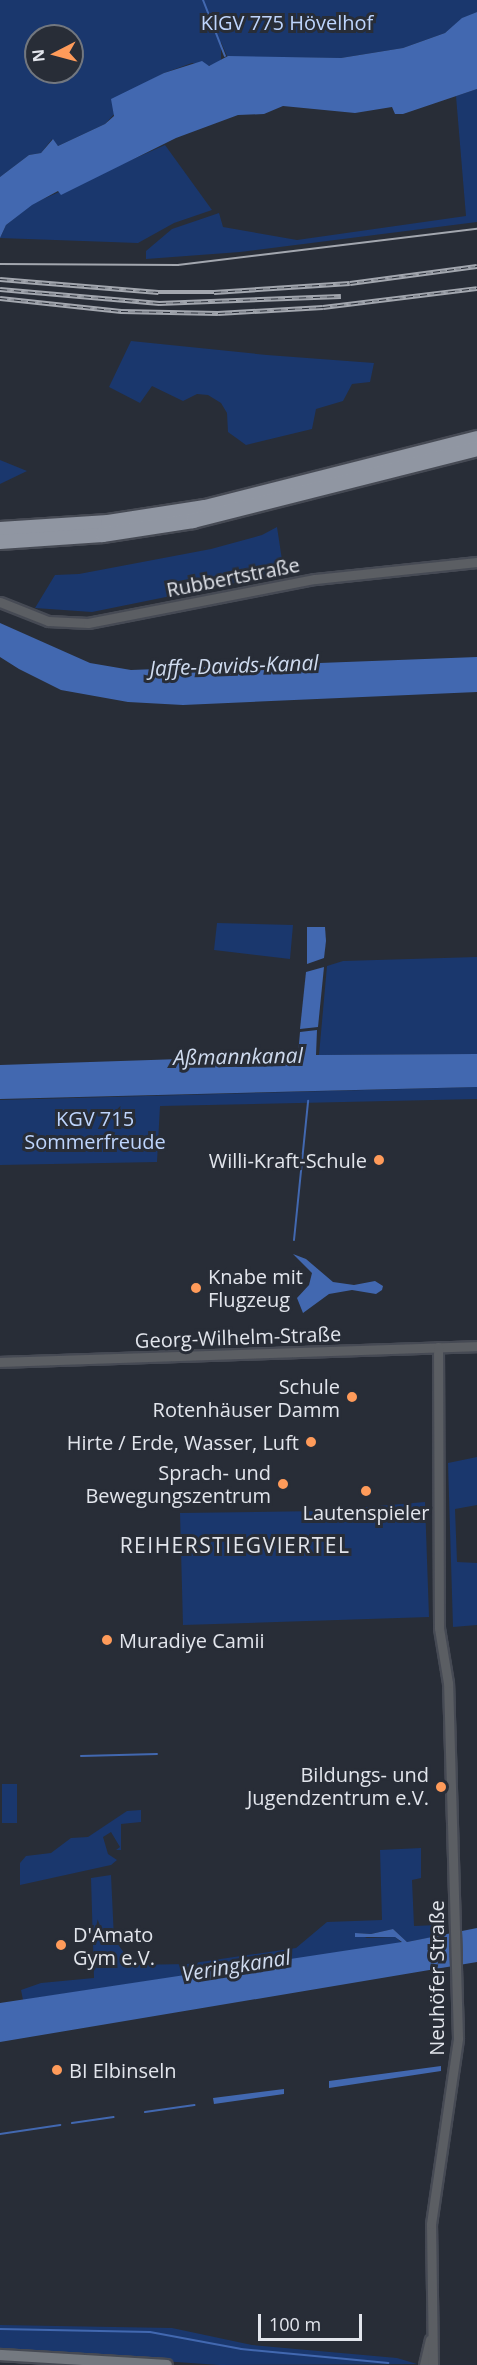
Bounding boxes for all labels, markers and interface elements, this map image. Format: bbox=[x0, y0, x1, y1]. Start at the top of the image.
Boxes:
park label: KlGV 775 Hövelhof bbox=[201, 10, 373, 34]
north arrow bbox=[24, 24, 84, 84]
text: N bbox=[26, 48, 50, 63]
street label: Rubbertstraße bbox=[164, 552, 302, 602]
water label: Jaffe-Davids-Kanal bbox=[149, 649, 319, 681]
water label: Aßmannkanal bbox=[173, 1042, 303, 1070]
park label: KGV 715 Sommerfreude bbox=[24, 1107, 166, 1154]
place label: Willi-Kraft-Schule bbox=[209, 1148, 367, 1172]
marker: Willi-Kraft-Schule bbox=[372, 1153, 386, 1167]
place label: Knabe mit Flugzeug bbox=[208, 1264, 303, 1311]
marker: Knabe mit Flugzeug bbox=[189, 1281, 203, 1295]
street label: Georg-Wilhelm-Straße bbox=[134, 1321, 342, 1353]
place label: Schule Rotenhäuser Damm bbox=[153, 1374, 340, 1421]
marker: Schule Rotenhäuser Damm bbox=[345, 1390, 359, 1404]
place label: Hirte / Erde, Wasser, Luft bbox=[67, 1430, 299, 1454]
marker: Hirte / Erde, Wasser, Luft bbox=[304, 1435, 318, 1449]
place label: Sprach- und Bewegungszentrum bbox=[85, 1460, 271, 1507]
marker: Sprach- und Bewegungszentrum bbox=[276, 1477, 290, 1491]
marker: Lautenspieler bbox=[359, 1484, 373, 1498]
place label: Lautenspieler bbox=[303, 1500, 429, 1524]
district label: REIHERSTIEGVIERTEL bbox=[120, 1532, 350, 1558]
place label: Muradiye Camii bbox=[119, 1628, 265, 1652]
marker: Muradiye Camii bbox=[100, 1633, 114, 1647]
place label: Bildungs- und Jugendzentrum e.V. bbox=[247, 1763, 429, 1810]
marker: Bildungs- und Jugendzentrum e.V. bbox=[434, 1780, 448, 1794]
street label: Neuhöfer Straße bbox=[424, 1900, 448, 2056]
place label: D'Amato Gym e.V. bbox=[73, 1922, 155, 1969]
marker: D'Amato Gym e.V. bbox=[54, 1938, 68, 1952]
water label: Veringkanal bbox=[180, 1944, 292, 1986]
place label: BI Elbinseln bbox=[69, 2058, 176, 2082]
marker: BI Elbinseln bbox=[50, 2063, 64, 2077]
scale bar bbox=[261, 2302, 364, 2340]
text: 100 m bbox=[269, 2312, 321, 2336]

